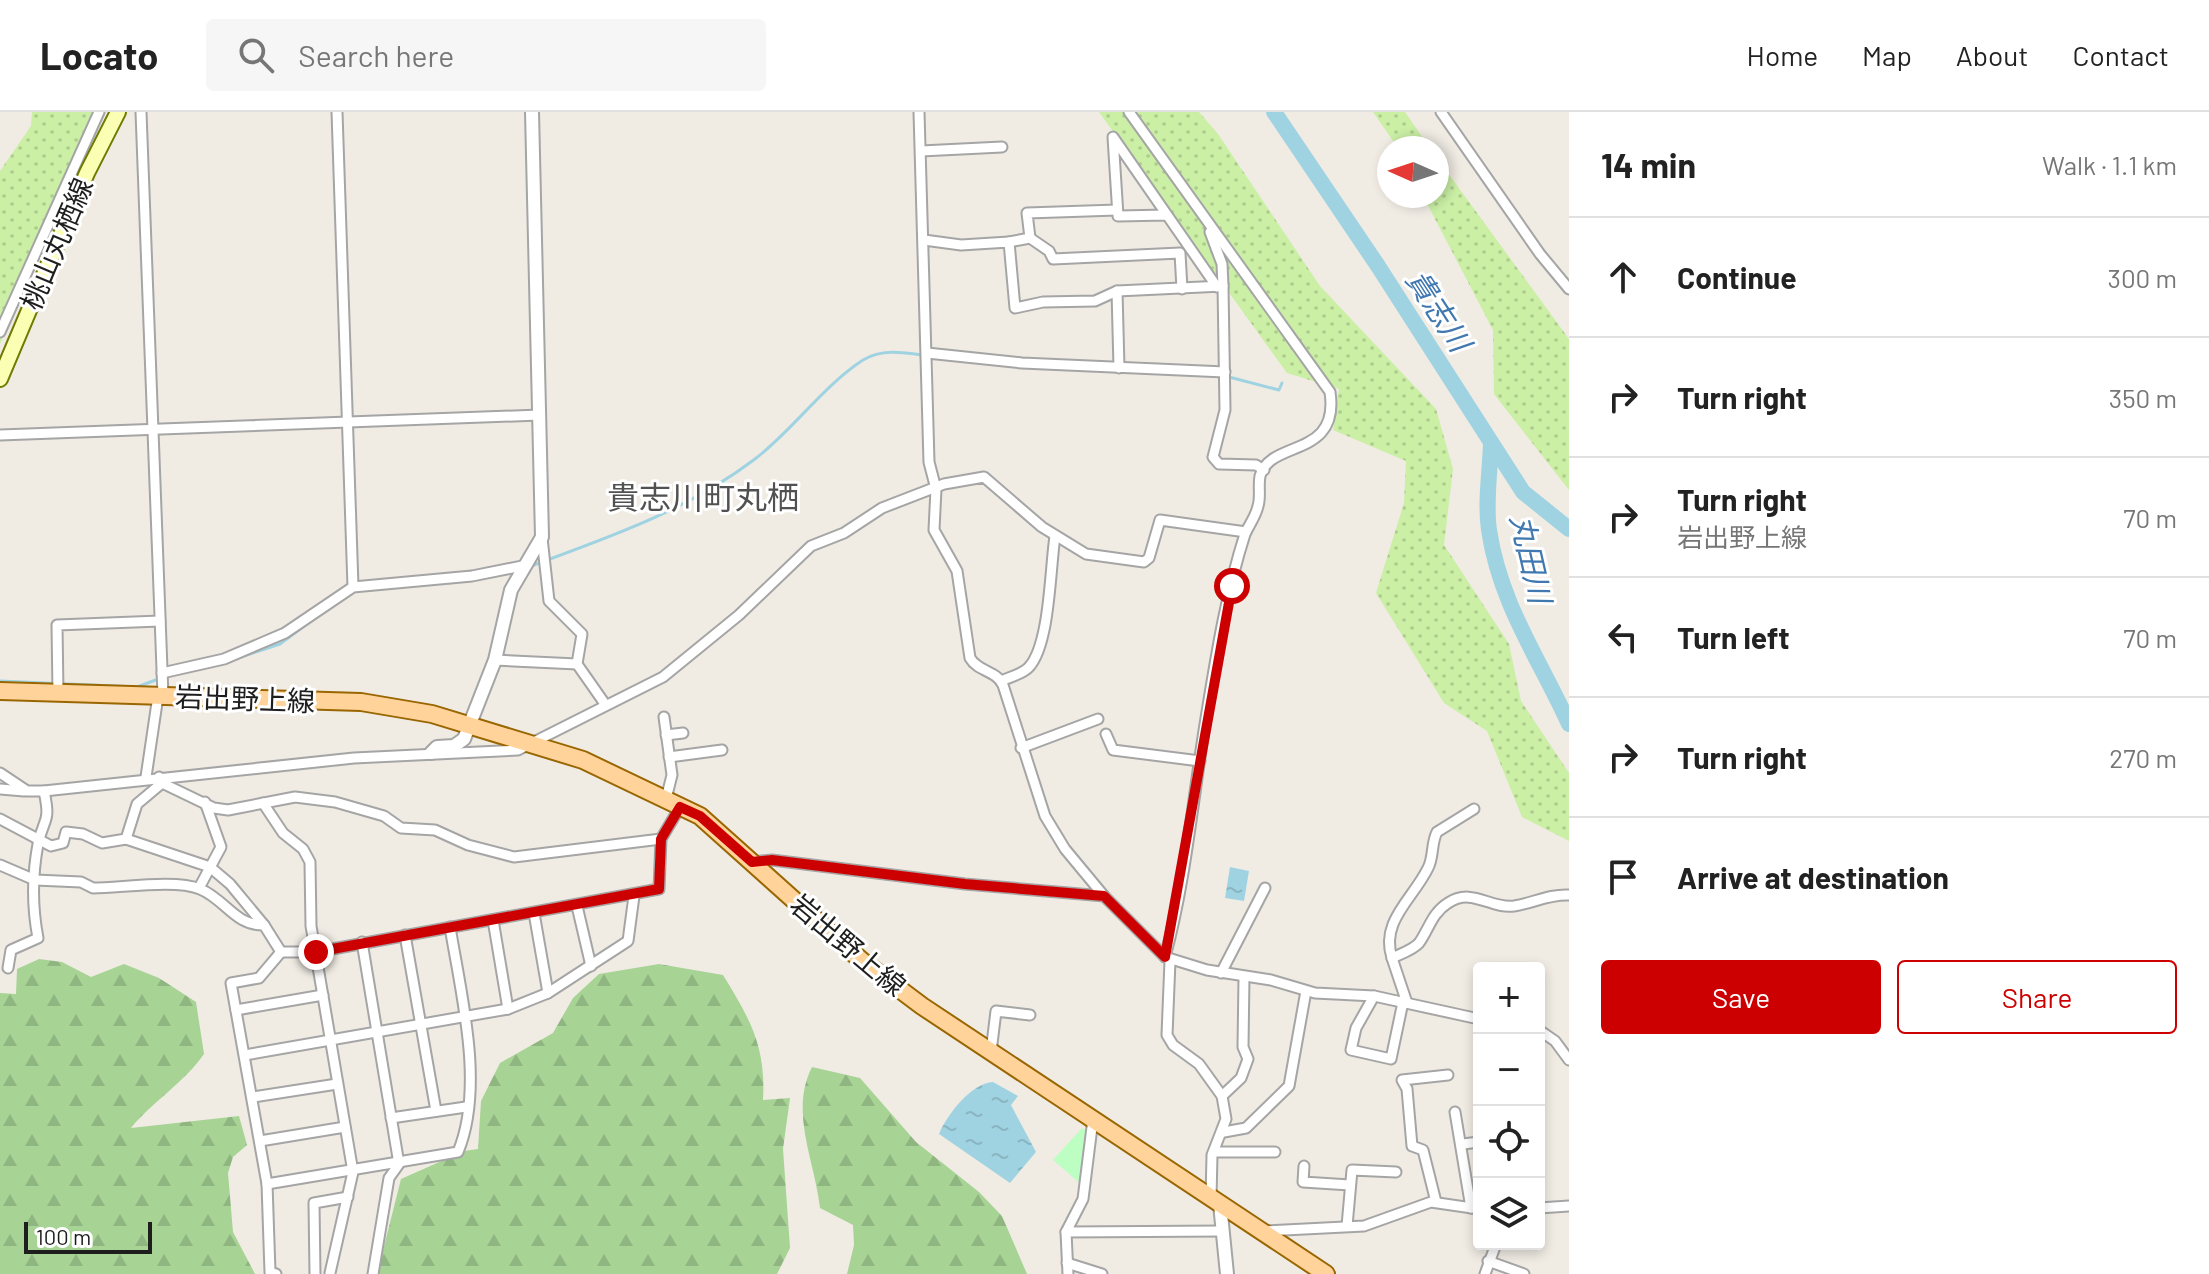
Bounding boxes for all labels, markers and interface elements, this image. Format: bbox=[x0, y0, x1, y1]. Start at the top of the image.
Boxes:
search box bbox=[206, 19, 766, 91]
text: Locato bbox=[40, 32, 158, 78]
icon: search bbox=[234, 33, 278, 77]
text: Search here bbox=[298, 37, 454, 73]
text: Home bbox=[1747, 38, 1818, 72]
text: Map bbox=[1862, 38, 1912, 72]
text: About bbox=[1956, 38, 2028, 72]
text: Contact bbox=[2072, 38, 2169, 72]
north arrow bbox=[1377, 136, 1449, 208]
text: 14 min bbox=[1601, 144, 1696, 185]
text: Walk · 1.1 km bbox=[2042, 149, 2177, 180]
street label: 桃山丸栖線 bbox=[13, 173, 99, 315]
icon: ahead bbox=[1601, 255, 1645, 299]
text: Continue bbox=[1677, 259, 1797, 295]
water label: 貴志川 bbox=[1400, 262, 1481, 360]
text: 300 m bbox=[2108, 262, 2177, 293]
icon: right bbox=[1601, 375, 1645, 419]
text: Turn right bbox=[1677, 379, 1807, 415]
text: 350 m bbox=[2109, 382, 2177, 413]
district label: 貴志川町丸栖 bbox=[607, 477, 799, 515]
text: Turn right bbox=[1677, 481, 1807, 517]
icon: right bbox=[1601, 495, 1645, 539]
text: 70 m bbox=[2123, 502, 2177, 533]
water label: 丸田川 bbox=[1504, 511, 1560, 609]
text: 岩出野上線 bbox=[1677, 521, 1807, 552]
route start bbox=[1214, 568, 1250, 604]
icon: left bbox=[1601, 615, 1645, 659]
text: Turn left bbox=[1677, 619, 1790, 655]
text: 70 m bbox=[2123, 622, 2177, 653]
street label: 岩出野上線 bbox=[174, 679, 316, 717]
icon: right bbox=[1601, 735, 1645, 779]
text: Turn right bbox=[1677, 739, 1807, 775]
text: 270 m bbox=[2109, 742, 2177, 773]
icon: arrive bbox=[1601, 855, 1645, 899]
text: Arrive at destination bbox=[1677, 859, 1949, 895]
street label: 岩出野上線 bbox=[784, 886, 913, 1002]
route end bbox=[298, 934, 334, 970]
button: Save bbox=[1601, 960, 1881, 1034]
button: Share bbox=[1897, 960, 2177, 1034]
map controls bbox=[1473, 962, 1545, 1250]
button: + bbox=[1473, 962, 1545, 1034]
button: − bbox=[1473, 1034, 1545, 1106]
button: locate bbox=[1473, 1106, 1545, 1178]
button: layers bbox=[1473, 1178, 1545, 1250]
scale bar bbox=[24, 1218, 152, 1254]
text: 100 m bbox=[36, 1223, 91, 1249]

